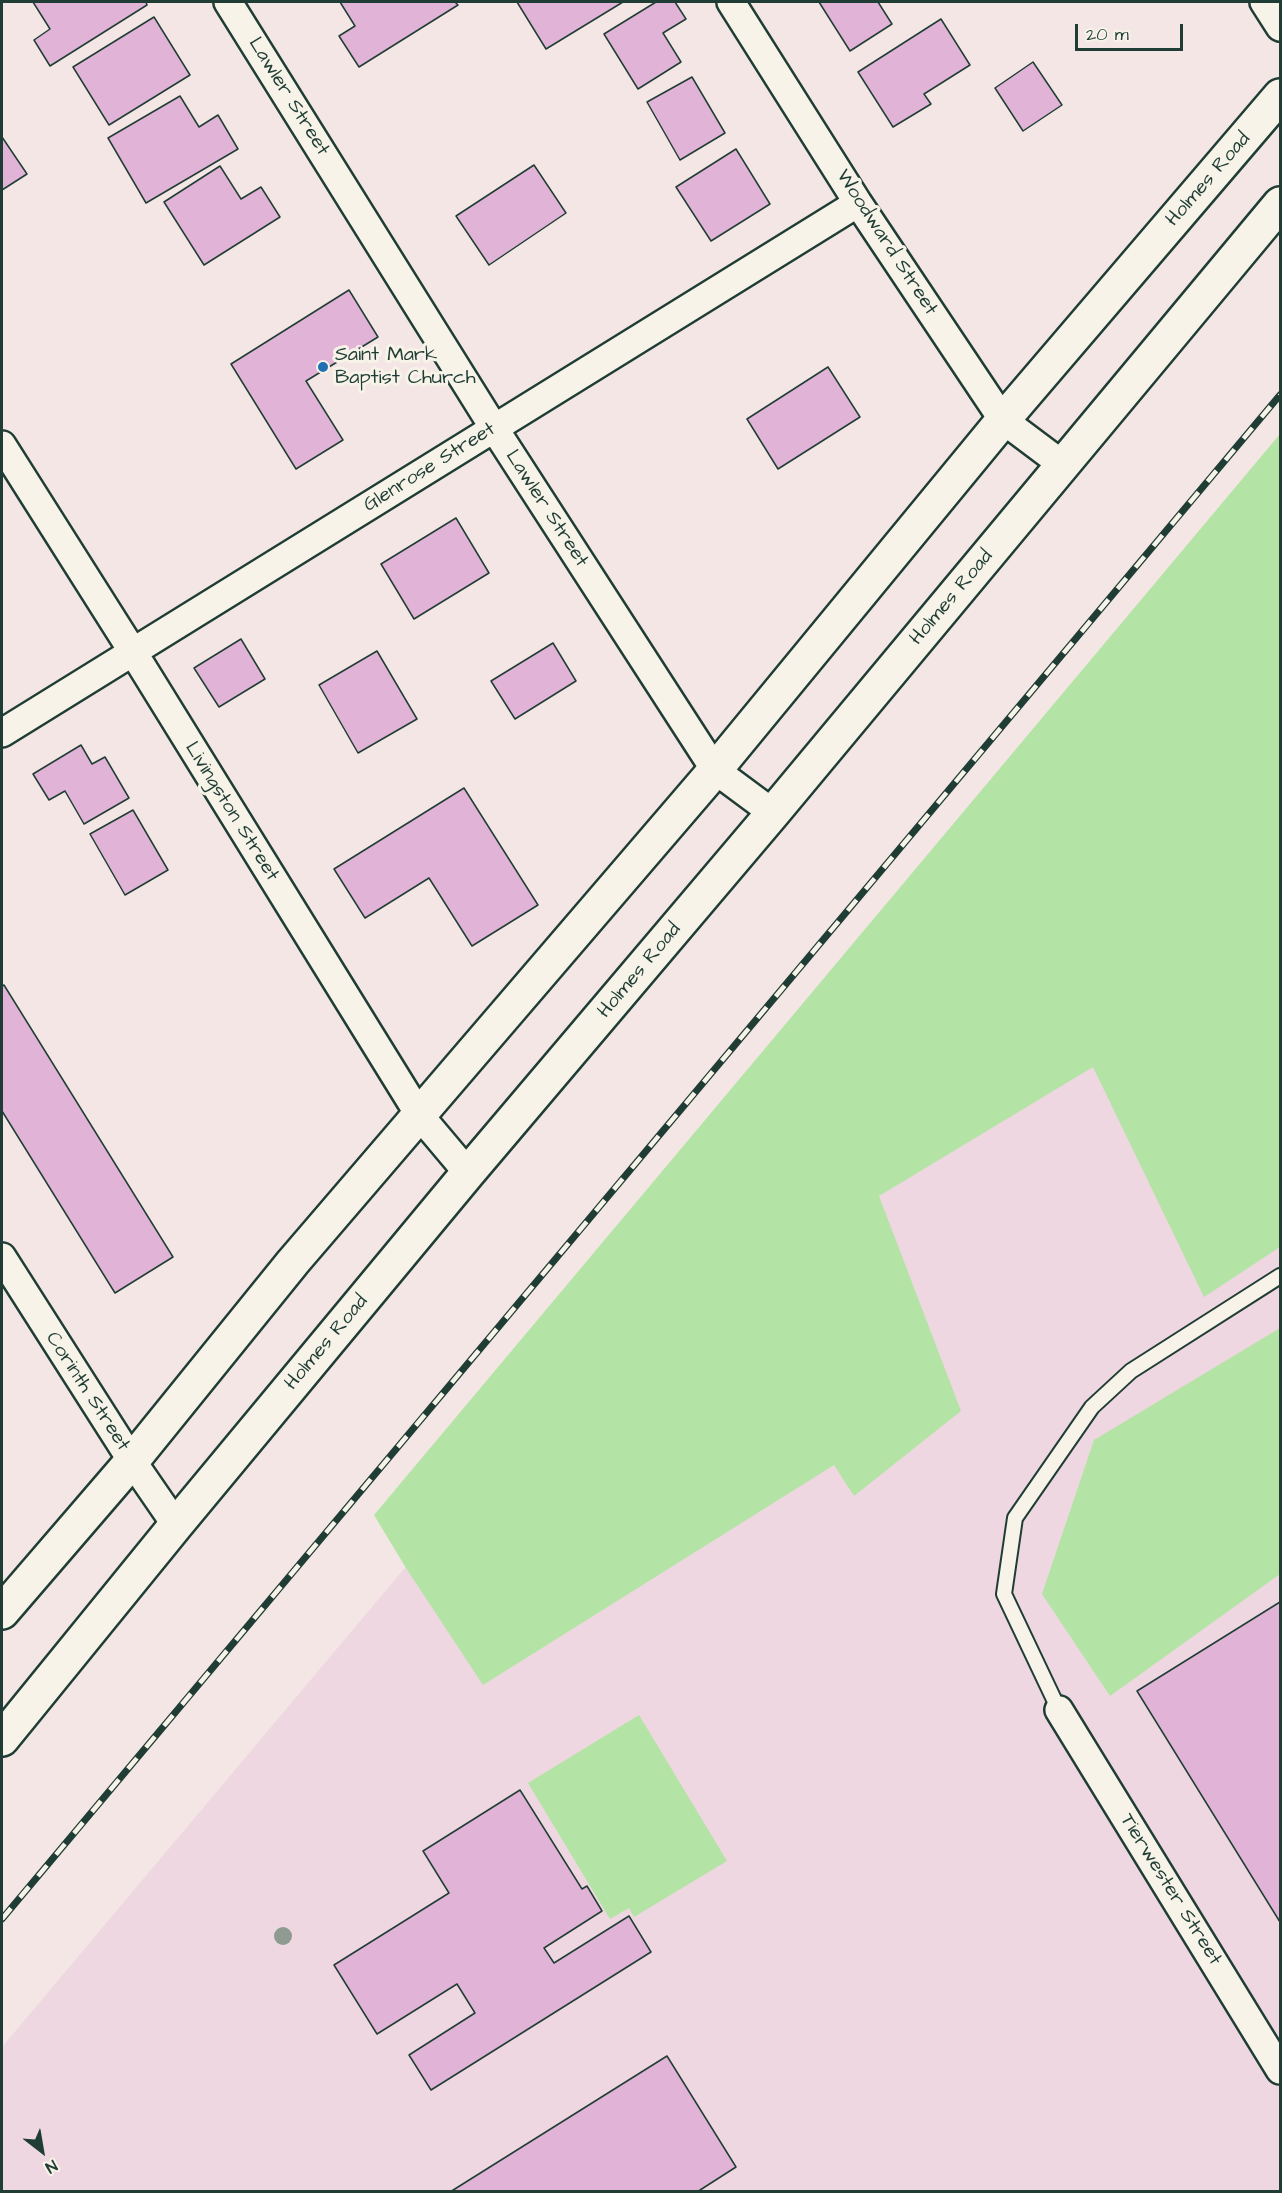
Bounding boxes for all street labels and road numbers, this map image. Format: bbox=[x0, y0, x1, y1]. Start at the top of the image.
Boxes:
street label: Lawler Street bbox=[242, 33, 334, 161]
street label: Holmes Road bbox=[1162, 128, 1256, 232]
street label: Woodward Street bbox=[830, 166, 942, 320]
street label: Glenrose Street bbox=[360, 418, 500, 518]
street label: Lawler Street bbox=[499, 446, 593, 572]
street label: Holmes Road bbox=[905, 546, 999, 650]
street label: Livingston Street bbox=[179, 738, 283, 886]
street label: Holmes Road bbox=[593, 919, 687, 1023]
street label: Holmes Road bbox=[280, 1291, 374, 1395]
street label: Corinth Street bbox=[40, 1328, 134, 1456]
street label: Tierwester Street bbox=[1114, 1810, 1226, 1970]

